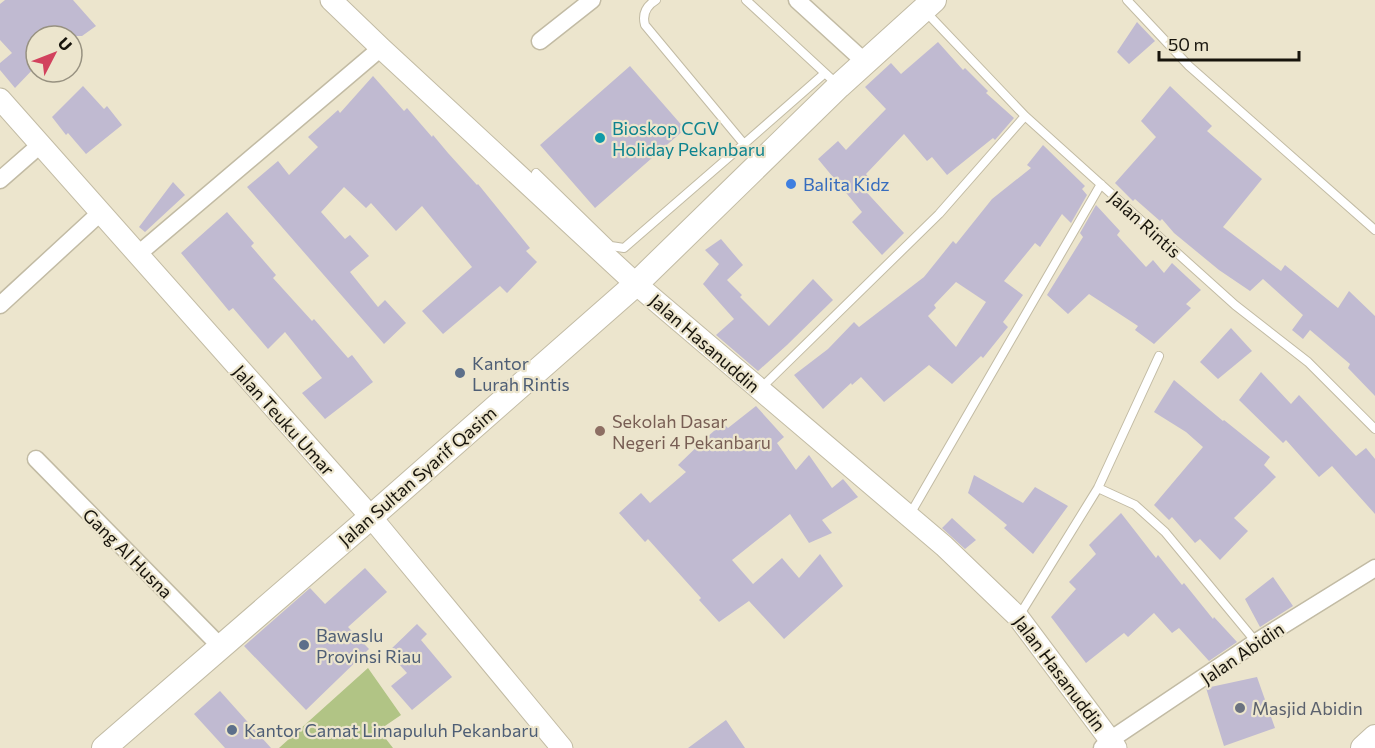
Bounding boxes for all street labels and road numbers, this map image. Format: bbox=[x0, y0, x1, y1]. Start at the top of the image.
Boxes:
street label: Jalan Rintis bbox=[1104, 186, 1186, 262]
street label: Jalan Hasanuddin bbox=[645, 289, 765, 397]
street label: Jalan Teuku Umar bbox=[229, 360, 339, 480]
street label: Jalan Sultan Syarif Qasim bbox=[334, 401, 500, 551]
street label: Gang Al Husna bbox=[78, 503, 178, 603]
street label: Jalan Hasanuddin bbox=[1009, 611, 1111, 735]
street label: Jalan Abidin bbox=[1196, 617, 1288, 689]

